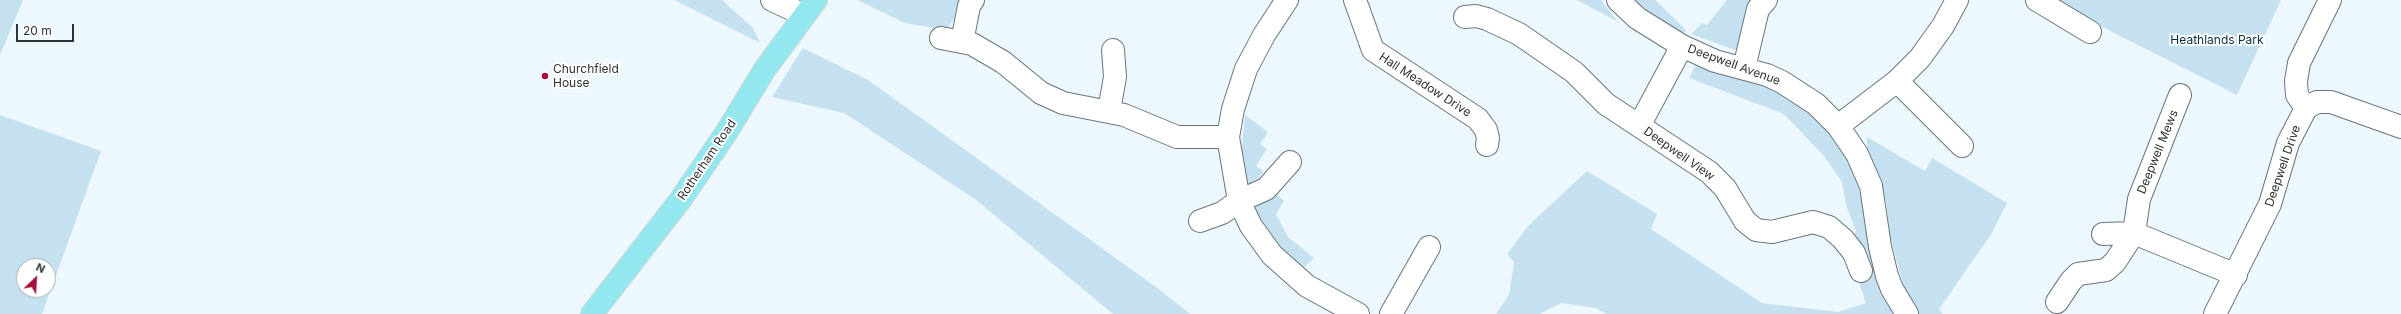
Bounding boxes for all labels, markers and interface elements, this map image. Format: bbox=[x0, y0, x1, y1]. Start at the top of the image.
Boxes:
scale bar bbox=[18, 16, 76, 42]
text: 20 m bbox=[23, 23, 52, 38]
park label: Heathlands Park bbox=[2170, 33, 2264, 47]
street label: Deepwell Avenue bbox=[1686, 42, 1782, 88]
street label: Hall Meadow Drive bbox=[1376, 50, 1474, 120]
place label: Churchfield House bbox=[553, 62, 619, 90]
marker: Churchfield House bbox=[540, 71, 550, 81]
street label: Deepwell Mews bbox=[2135, 108, 2181, 196]
street label: Rotherham Road bbox=[675, 117, 739, 203]
street label: Deepwell Drive bbox=[2262, 123, 2304, 209]
street label: Deepwell View bbox=[1641, 124, 1717, 184]
north arrow bbox=[16, 258, 56, 298]
text: N bbox=[34, 260, 47, 276]

